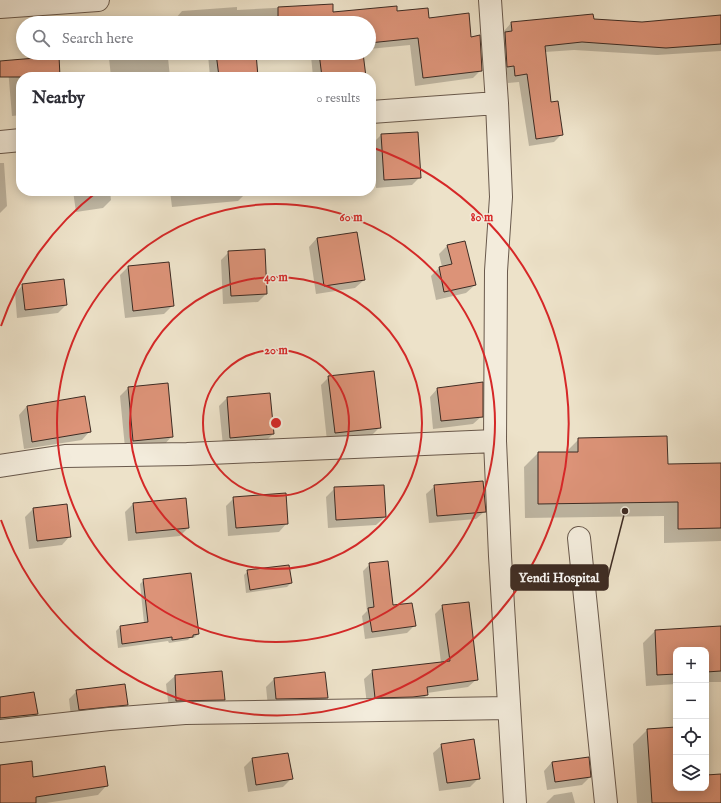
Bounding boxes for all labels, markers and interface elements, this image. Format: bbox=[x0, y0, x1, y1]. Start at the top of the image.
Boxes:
search box bbox=[16, 16, 376, 60]
icon: search bbox=[30, 27, 52, 49]
text: Search here bbox=[62, 29, 133, 48]
text: Nearby bbox=[32, 88, 85, 109]
text: 0 results bbox=[316, 90, 360, 107]
text: 60 m bbox=[340, 210, 363, 225]
text: 80 m bbox=[471, 210, 494, 225]
text: 40 m bbox=[264, 270, 289, 285]
text: 20 m bbox=[264, 343, 288, 358]
centre of rings bbox=[269, 416, 283, 430]
callout: Yendi Hospital bbox=[511, 565, 608, 590]
text: Yendi Hospital bbox=[519, 570, 600, 587]
map controls bbox=[673, 647, 709, 791]
button: + bbox=[673, 647, 709, 683]
button: − bbox=[673, 683, 709, 719]
button: locate bbox=[673, 719, 709, 755]
button: layers bbox=[673, 755, 709, 791]

